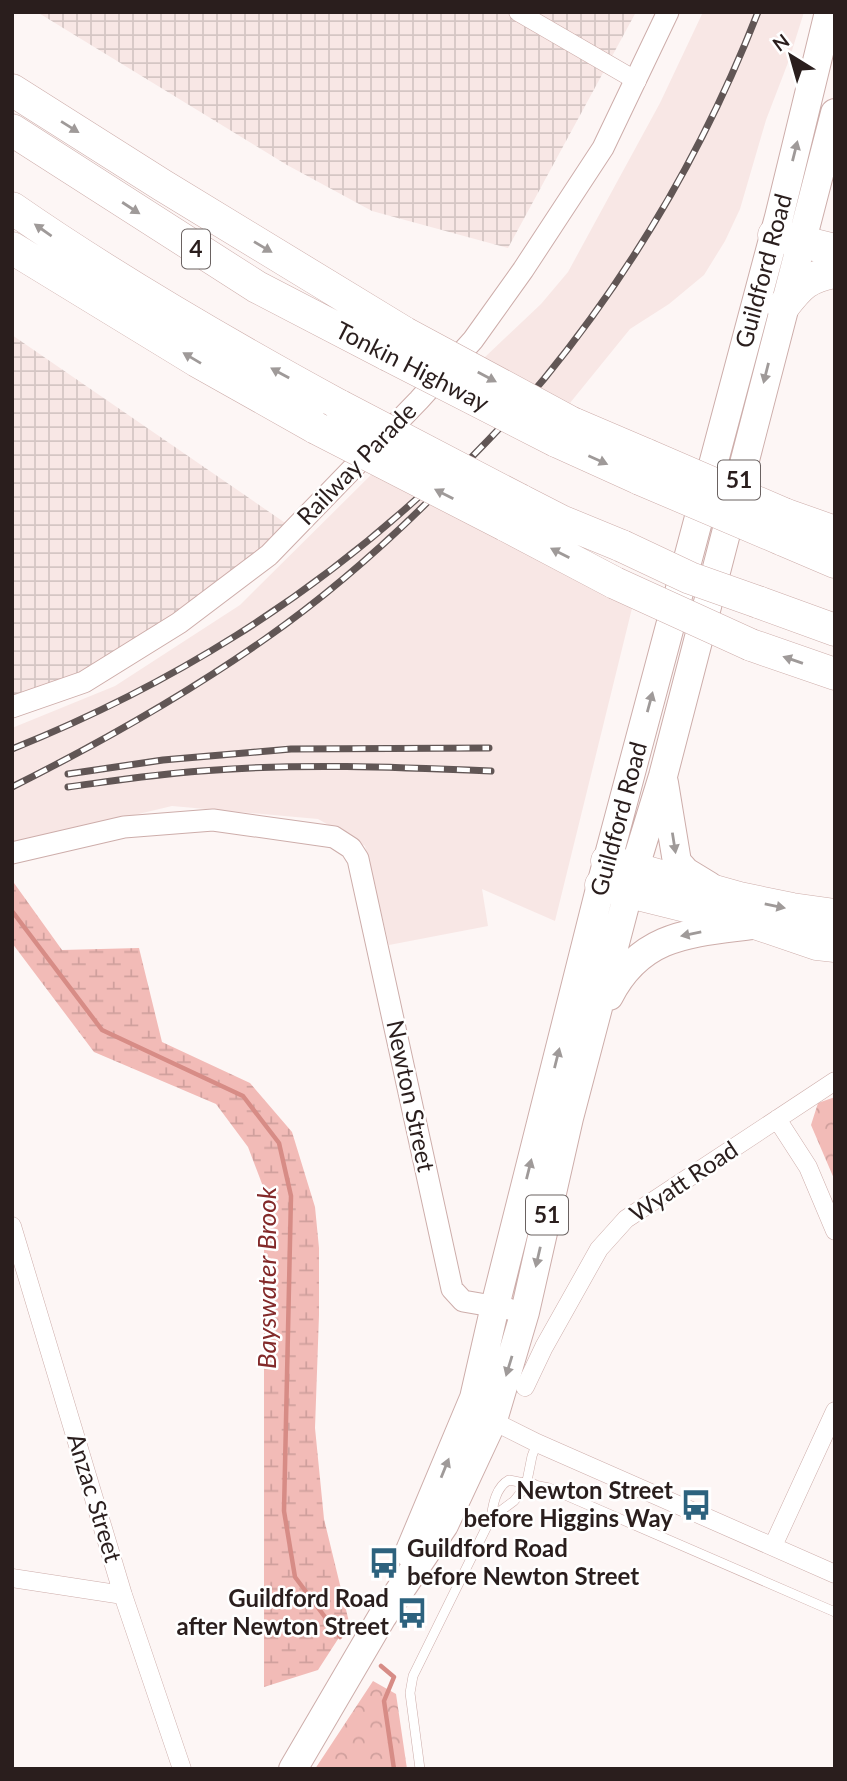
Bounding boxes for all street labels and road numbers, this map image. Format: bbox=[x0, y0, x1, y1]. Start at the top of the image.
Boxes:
street label: Guildford Road bbox=[728, 190, 797, 351]
road number: 4 bbox=[182, 230, 210, 268]
street label: Tonkin Highway bbox=[331, 315, 495, 417]
street label: Railway Parade bbox=[290, 396, 422, 530]
road number: 51 bbox=[718, 460, 760, 500]
street label: Guildford Road bbox=[583, 738, 652, 899]
street label: Newton Street bbox=[381, 1017, 442, 1175]
street label: Wyatt Road bbox=[624, 1134, 743, 1227]
road number: 51 bbox=[526, 1196, 568, 1234]
street label: Anzac Street bbox=[62, 1430, 129, 1566]

